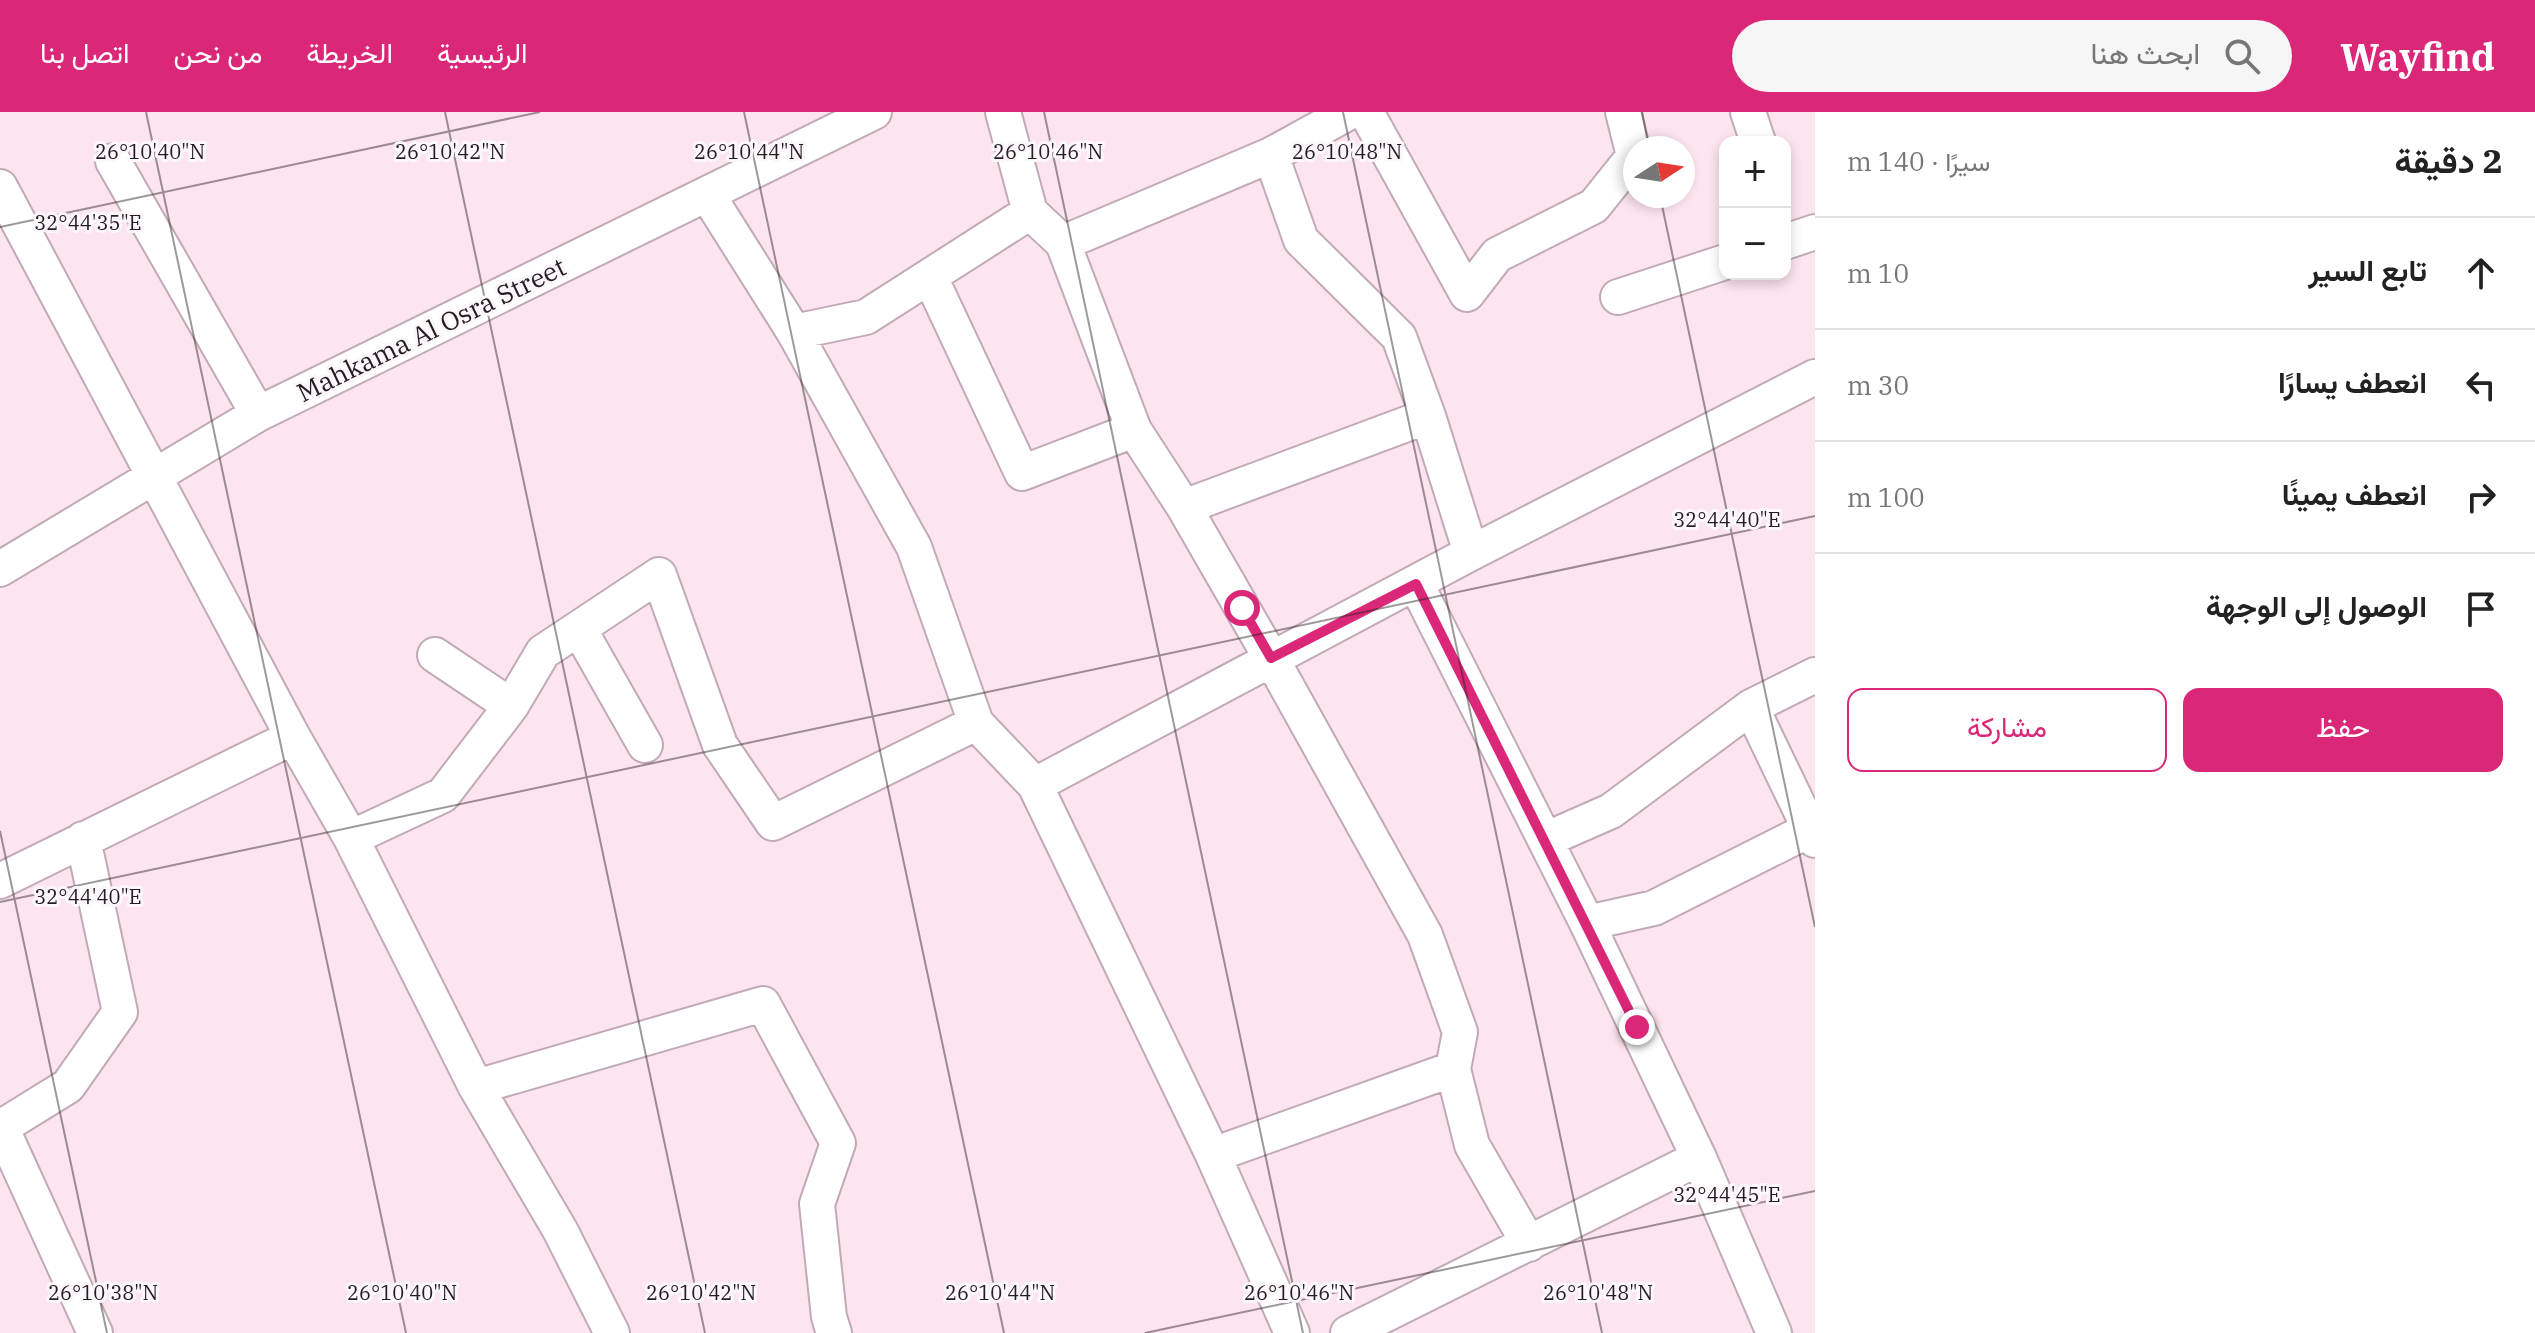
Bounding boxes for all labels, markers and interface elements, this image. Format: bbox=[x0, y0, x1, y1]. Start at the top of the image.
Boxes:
search box bbox=[1732, 20, 2292, 92]
text: Wayfind bbox=[2340, 32, 2495, 81]
text: ابحث هنا bbox=[2090, 33, 2200, 72]
text: اتصل بنا bbox=[40, 34, 129, 71]
text: من نحن bbox=[173, 34, 262, 71]
text: الخريطة bbox=[306, 34, 393, 71]
text: الرئيسية bbox=[437, 34, 527, 71]
icon: search bbox=[2220, 34, 2264, 78]
north arrow bbox=[1623, 136, 1695, 208]
map controls bbox=[1719, 136, 1791, 280]
button: + bbox=[1719, 136, 1791, 208]
text: 26°10'40"N bbox=[95, 138, 205, 165]
text: 26°10'42"N bbox=[395, 138, 505, 165]
text: 26°10'44"N bbox=[694, 138, 804, 165]
text: 26°10'46"N bbox=[993, 138, 1103, 165]
text: 26°10'48"N bbox=[1292, 138, 1402, 165]
text: 2 دقيقة bbox=[2395, 138, 2503, 182]
text: سيرًا · 140 m bbox=[1847, 144, 1990, 178]
button: − bbox=[1719, 208, 1791, 280]
text: 32°44'35"E bbox=[34, 209, 142, 236]
street label: Mahkama Al Osra Street bbox=[291, 249, 571, 409]
text: تابع السير bbox=[2308, 250, 2427, 289]
icon: ahead bbox=[2459, 251, 2503, 295]
text: 10 m bbox=[1847, 256, 1909, 290]
text: انعطف يسارًا bbox=[2278, 362, 2427, 401]
icon: left bbox=[2459, 363, 2503, 407]
text: 30 m bbox=[1847, 368, 1909, 402]
text: انعطف يمينًا bbox=[2282, 474, 2427, 513]
icon: right bbox=[2459, 475, 2503, 519]
text: 100 m bbox=[1847, 480, 1925, 514]
text: 32°44'40"E bbox=[1673, 506, 1781, 533]
text: الوصول إلى الوجهة bbox=[2206, 586, 2427, 625]
icon: arrive bbox=[2459, 587, 2503, 631]
route start bbox=[1224, 590, 1260, 626]
button: مشاركة bbox=[1847, 688, 2167, 772]
button: حفظ bbox=[2183, 688, 2503, 772]
text: 32°44'40"E bbox=[34, 883, 142, 910]
route end bbox=[1619, 1009, 1655, 1045]
text: 32°44'45"E bbox=[1673, 1181, 1781, 1208]
text: 26°10'38"N bbox=[48, 1279, 158, 1306]
text: 26°10'40"N bbox=[347, 1279, 457, 1306]
text: 26°10'42"N bbox=[646, 1279, 756, 1306]
text: 26°10'44"N bbox=[945, 1279, 1055, 1306]
text: 26°10'46"N bbox=[1244, 1279, 1354, 1306]
text: 26°10'48"N bbox=[1543, 1279, 1653, 1306]

